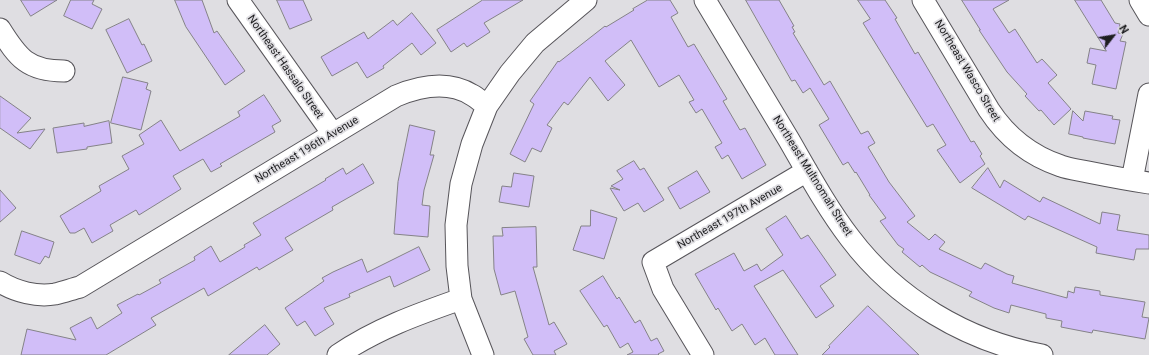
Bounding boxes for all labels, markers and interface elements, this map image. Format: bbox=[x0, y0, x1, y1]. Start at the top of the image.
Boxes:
street label: Northeast Hassalo Street bbox=[244, 13, 326, 121]
north arrow bbox=[1093, 16, 1133, 56]
street label: Northeast Wasco Street bbox=[931, 18, 1003, 124]
text: N bbox=[1116, 23, 1131, 36]
street label: Northeast Multnomah Street bbox=[769, 113, 855, 239]
street label: Northeast 196th Avenue bbox=[253, 114, 361, 186]
street label: Northeast 197th Avenue bbox=[675, 182, 785, 252]

